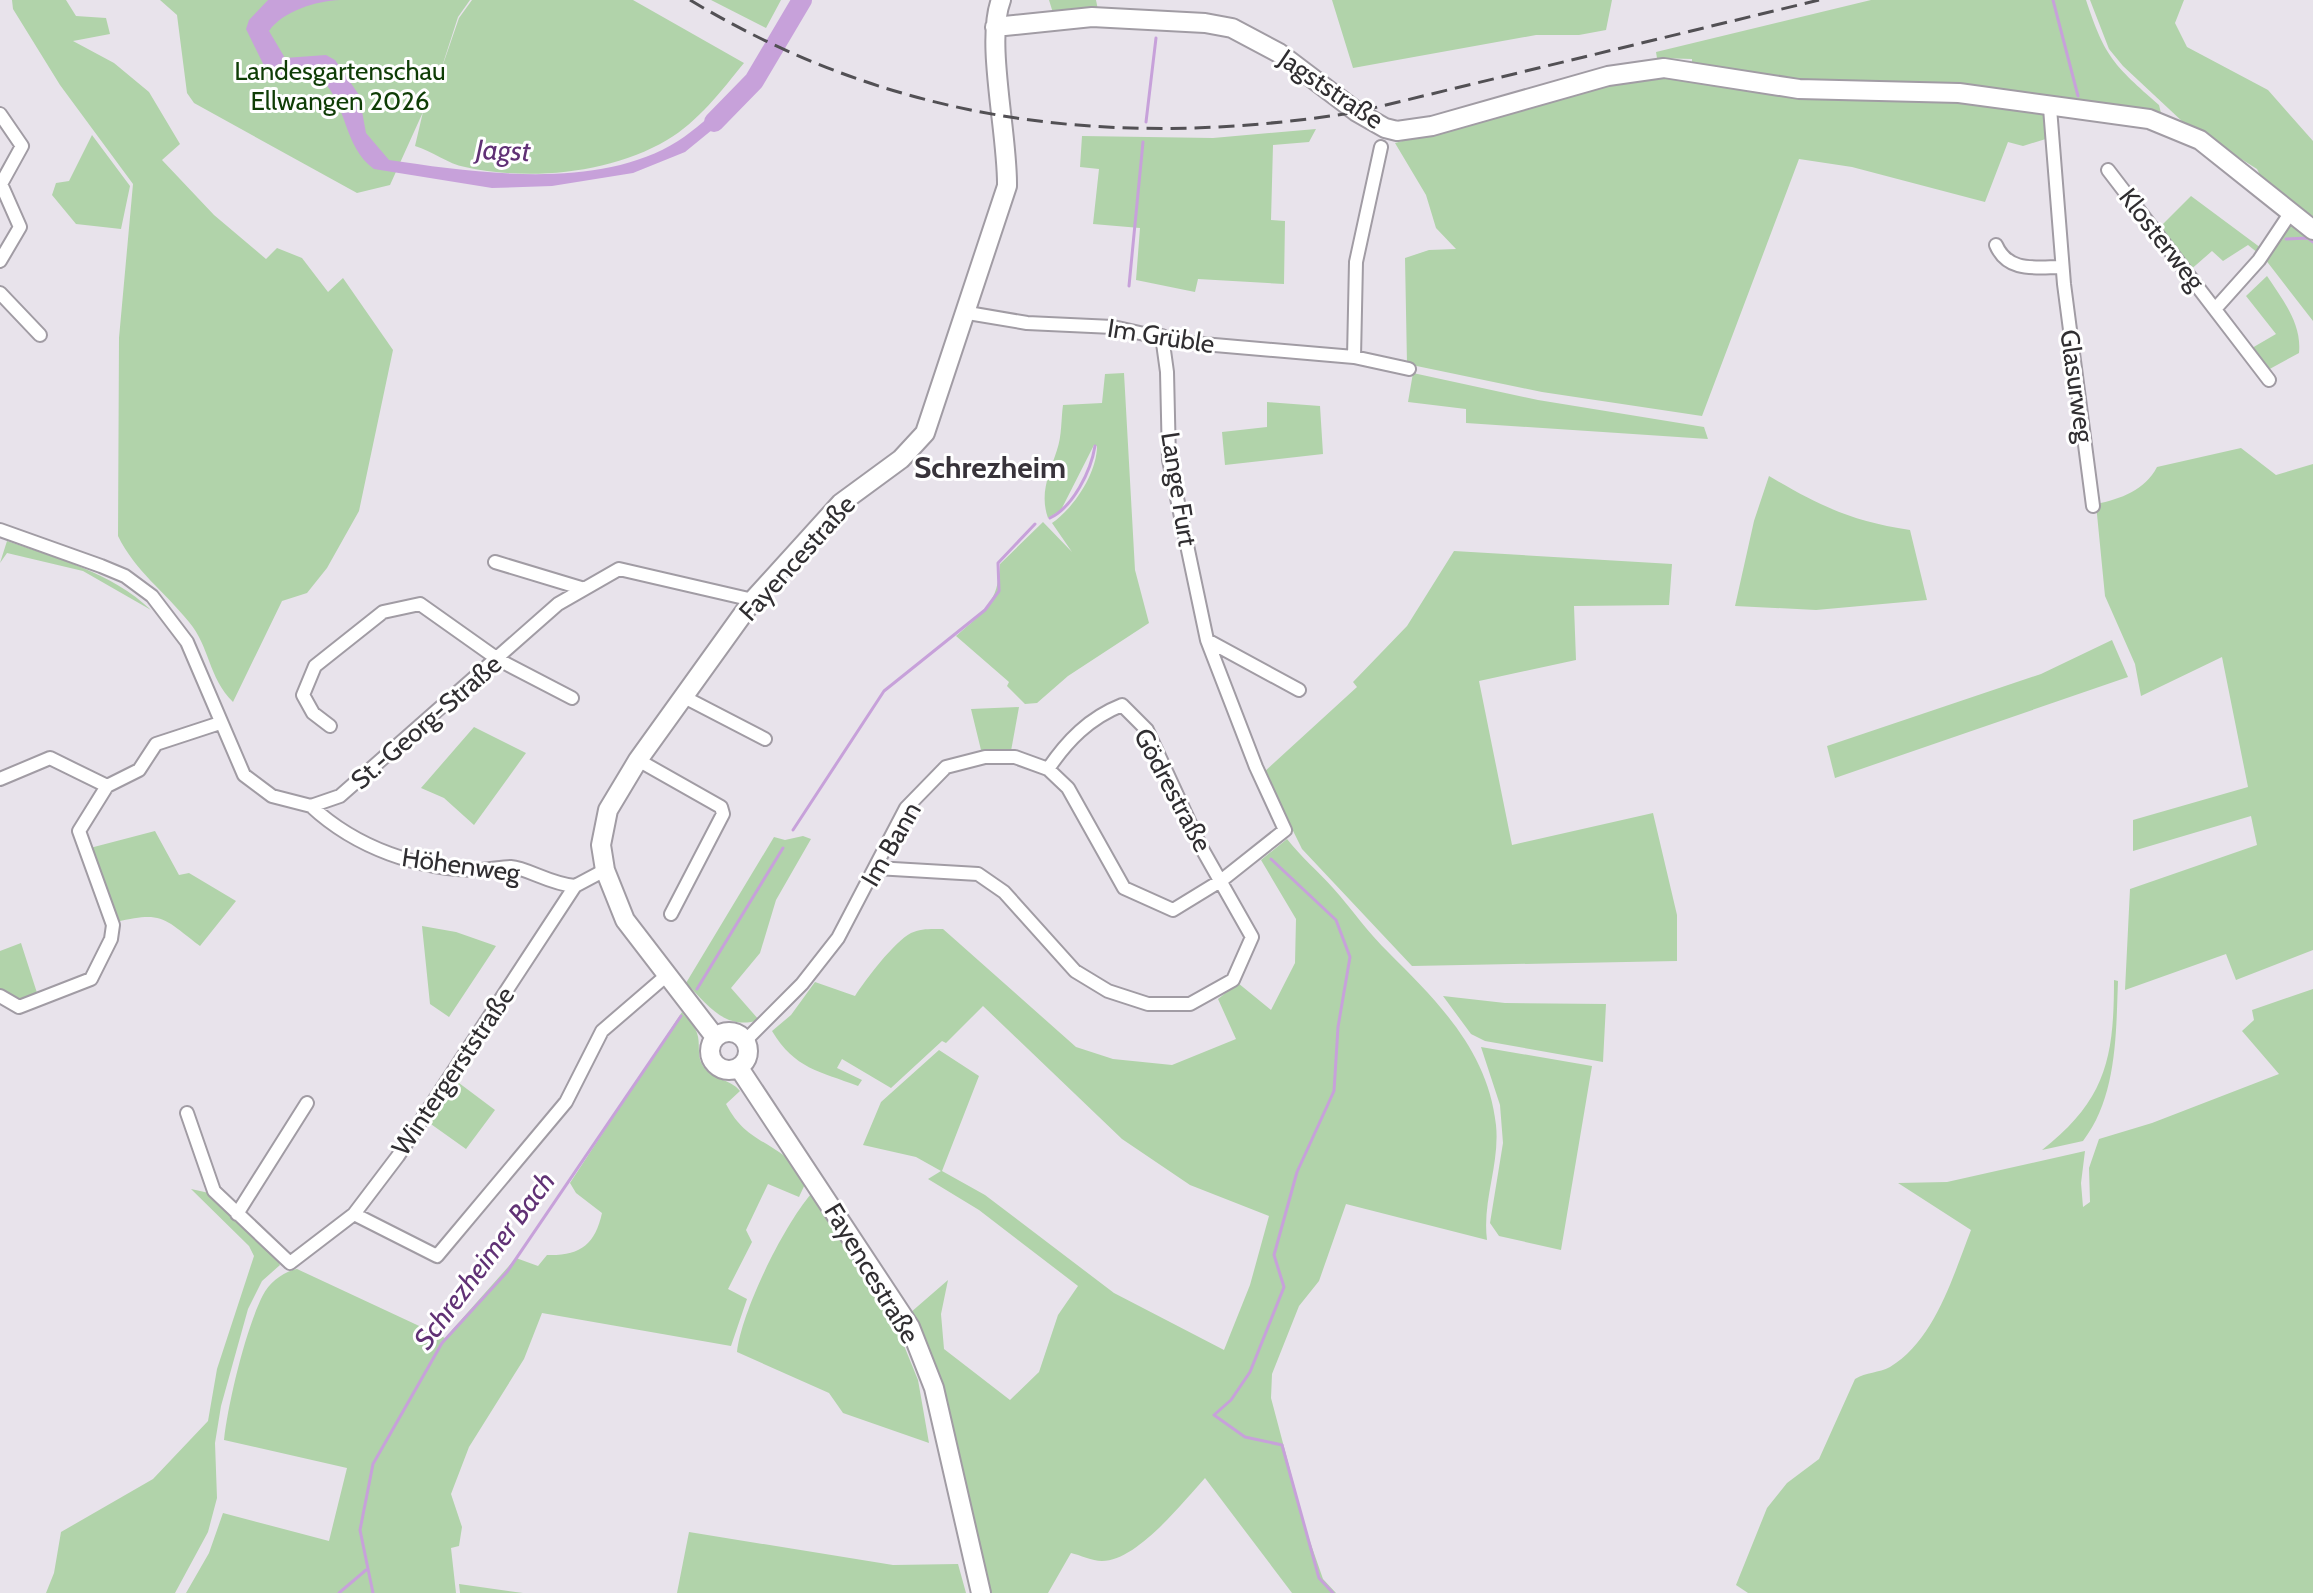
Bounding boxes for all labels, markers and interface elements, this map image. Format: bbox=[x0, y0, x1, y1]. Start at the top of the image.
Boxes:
street label: Jagststraße bbox=[1272, 42, 1390, 136]
park label: Landesgartenschau Ellwangen 2026 bbox=[234, 55, 446, 117]
water label: Jagst bbox=[472, 132, 531, 168]
street label: Klosterweg bbox=[2112, 181, 2212, 297]
street label: Im Grüble bbox=[1105, 312, 1217, 360]
street label: Glasurweg bbox=[2053, 328, 2101, 445]
street label: Lange Furt bbox=[1154, 430, 1204, 549]
district label: Schrezheim bbox=[914, 449, 1066, 486]
street label: Fayencestraße bbox=[732, 489, 862, 627]
street label: St.-Georg-Straße bbox=[344, 648, 508, 796]
street label: Gödrestraße bbox=[1127, 723, 1219, 857]
street label: Im Bann bbox=[854, 796, 928, 892]
street label: Höhenweg bbox=[400, 841, 523, 889]
street label: Wintergerststraße bbox=[385, 981, 521, 1161]
water label: Schrezheimer Bach bbox=[406, 1165, 562, 1355]
street label: Fayencestraße bbox=[818, 1197, 926, 1349]

